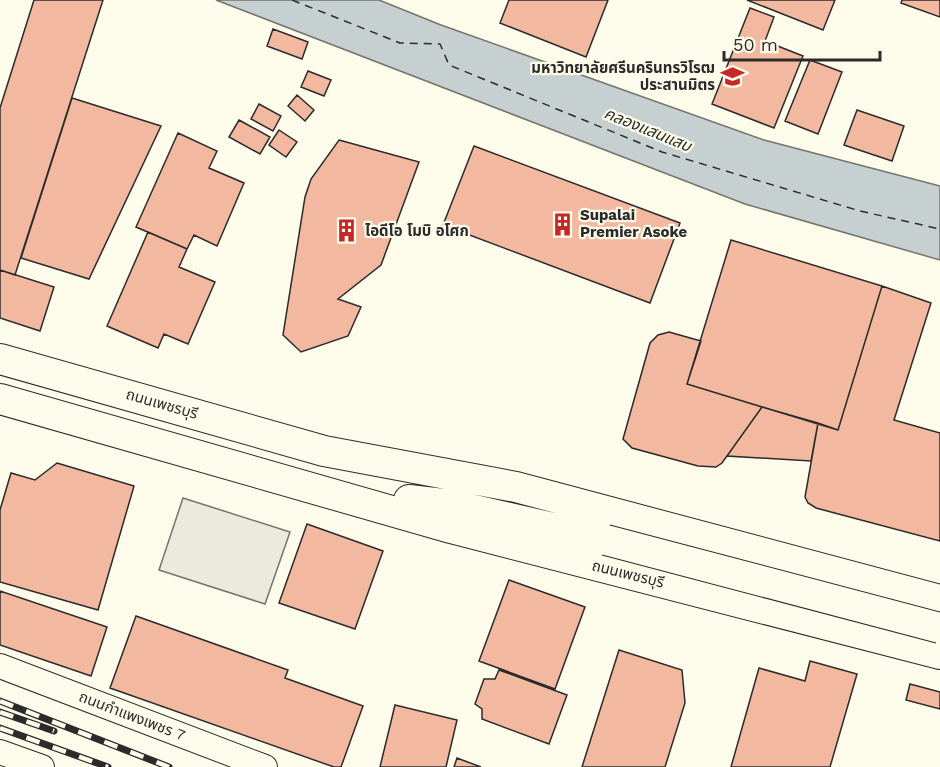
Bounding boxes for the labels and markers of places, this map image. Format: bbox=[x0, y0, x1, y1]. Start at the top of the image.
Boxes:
place label: มหาวิทยาลัยศรีนครินทรวิโรฒ ประสานมิตร bbox=[531, 59, 715, 94]
school or university icon: มหาวิทยาลัยศรีนครินทรวิโรฒ ประสานมิตร bbox=[720, 64, 746, 90]
place label: Supalai Premier Asoke bbox=[580, 206, 687, 241]
building icon: Supalai Premier Asoke bbox=[549, 211, 575, 237]
building icon: ไอดีโอ โมบิ อโศก bbox=[334, 218, 360, 244]
place label: ไอดีโอ โมบิ อโศก bbox=[365, 222, 469, 240]

